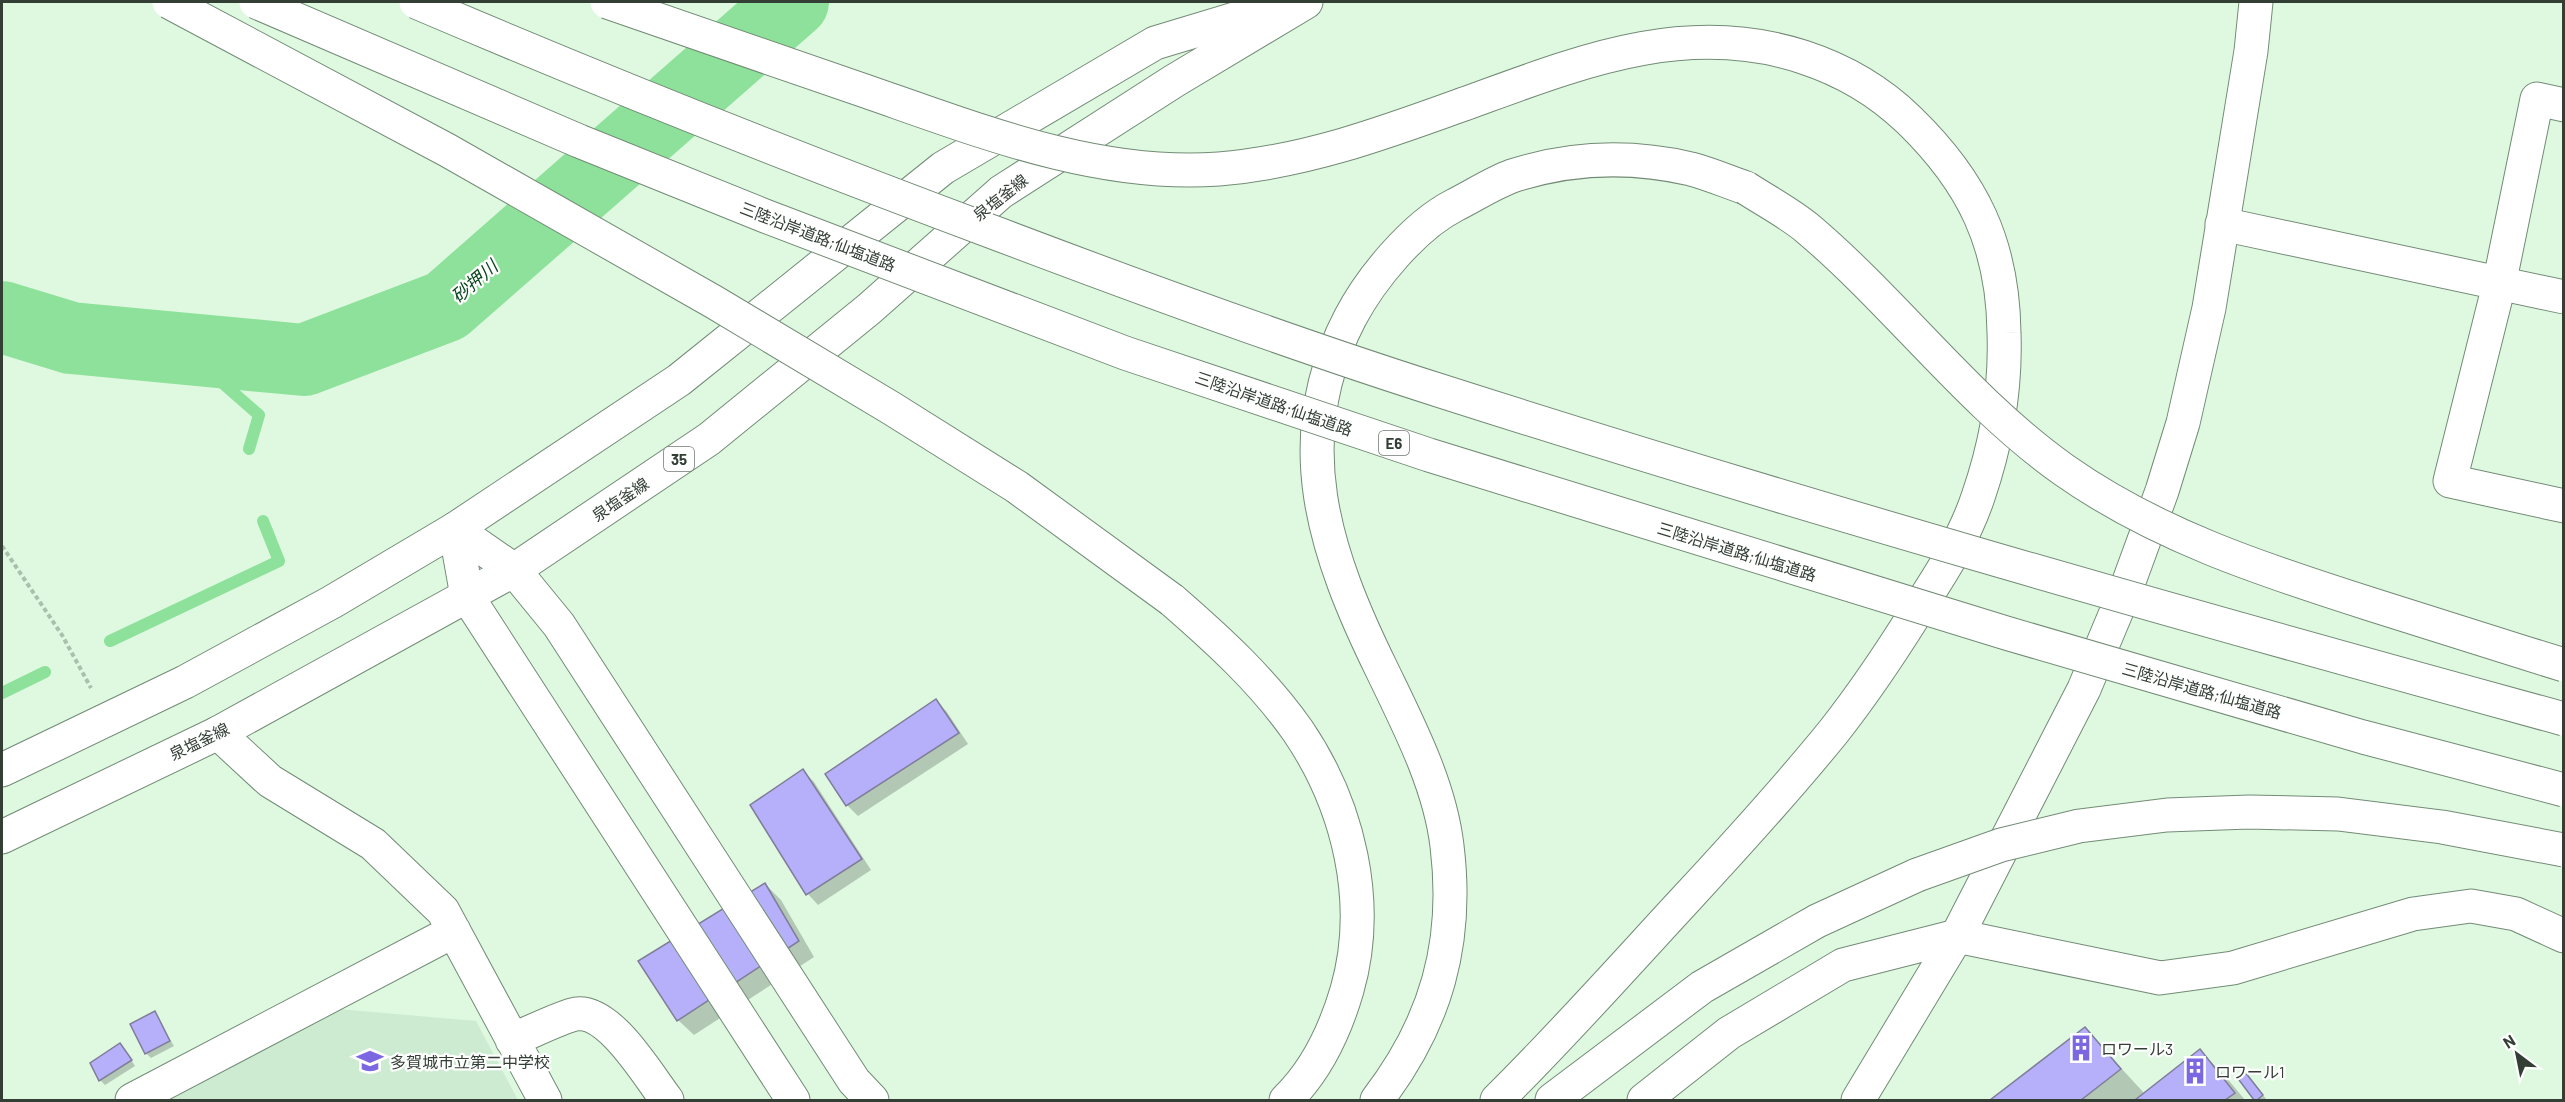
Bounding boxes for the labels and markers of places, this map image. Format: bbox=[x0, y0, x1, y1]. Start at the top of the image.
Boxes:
building icon: ロワール3 bbox=[2066, 1033, 2096, 1063]
place label: ロワール3 bbox=[2101, 1039, 2173, 1058]
school or university icon: 多賀城市立第二中学校 bbox=[355, 1046, 385, 1076]
place label: 多賀城市立第二中学校 bbox=[390, 1052, 550, 1071]
building icon: ロワール1 bbox=[2180, 1056, 2210, 1086]
place label: ロワール1 bbox=[2215, 1062, 2285, 1081]

